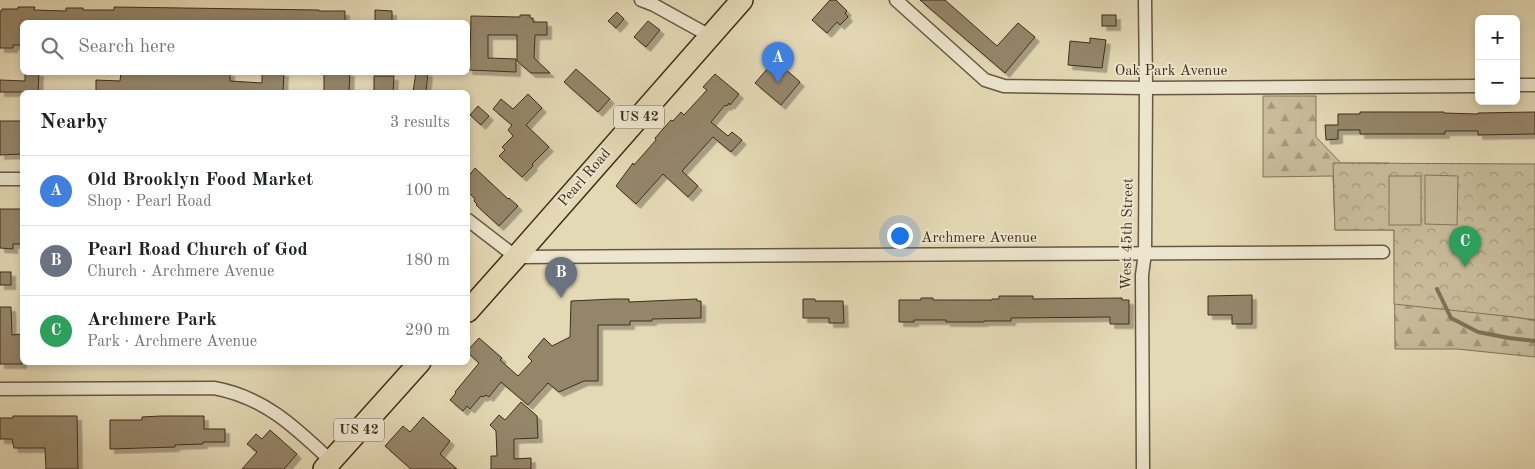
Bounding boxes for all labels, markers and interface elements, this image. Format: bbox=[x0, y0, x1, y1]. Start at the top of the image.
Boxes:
map controls bbox=[1475, 15, 1520, 105]
button: + bbox=[1475, 15, 1520, 60]
search box bbox=[20, 20, 470, 75]
icon: search bbox=[38, 34, 66, 62]
text: Search here bbox=[78, 38, 175, 57]
pin: A bbox=[762, 42, 794, 83]
button: − bbox=[1475, 60, 1520, 105]
street label: Oak Park Avenue bbox=[1115, 64, 1227, 79]
road number: US 42 bbox=[614, 105, 664, 128]
text: Nearby bbox=[40, 112, 108, 133]
text: 3 results bbox=[390, 115, 450, 131]
street label: Pearl Road bbox=[556, 146, 614, 210]
text: Old Brooklyn Food Market bbox=[87, 171, 313, 190]
street label: West 45th Street bbox=[1120, 178, 1136, 290]
text: A bbox=[50, 183, 62, 199]
text: 100 m bbox=[405, 183, 450, 199]
text: Shop · Pearl Road bbox=[87, 194, 212, 210]
your location bbox=[887, 223, 913, 249]
pin: C bbox=[1449, 226, 1481, 267]
street label: Archmere Avenue bbox=[921, 231, 1037, 246]
text: Pearl Road Church of God bbox=[87, 241, 308, 260]
text: B bbox=[50, 253, 62, 269]
text: 180 m bbox=[405, 253, 450, 269]
pin: B bbox=[545, 257, 577, 298]
text: Church · Archmere Avenue bbox=[87, 264, 274, 280]
text: Archmere Park bbox=[87, 311, 217, 330]
text: C bbox=[51, 323, 61, 339]
text: 290 m bbox=[405, 323, 450, 339]
text: Park · Archmere Avenue bbox=[87, 334, 257, 350]
road number: US 42 bbox=[334, 418, 384, 442]

